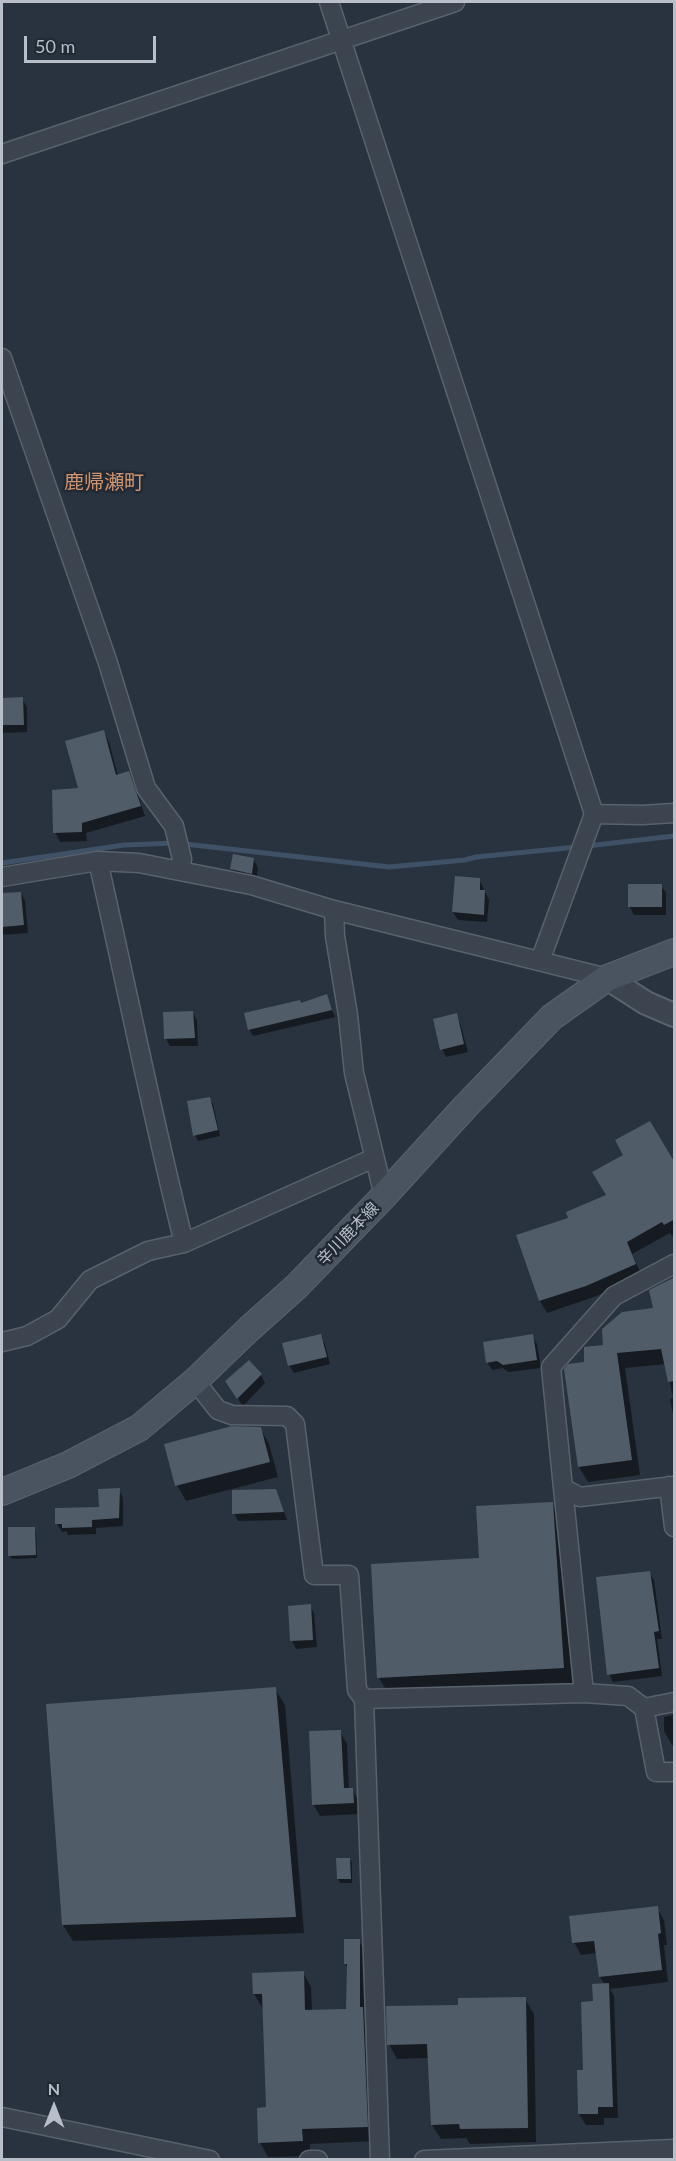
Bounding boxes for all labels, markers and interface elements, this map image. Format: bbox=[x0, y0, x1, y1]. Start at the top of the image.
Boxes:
scale bar bbox=[27, 24, 159, 62]
text: 50 m bbox=[35, 35, 75, 57]
district label: 鹿帰瀬町 bbox=[64, 471, 144, 495]
street label: 辛川鹿本線 bbox=[313, 1199, 383, 1269]
north arrow bbox=[24, 2077, 84, 2137]
text: N bbox=[48, 2079, 60, 2098]

